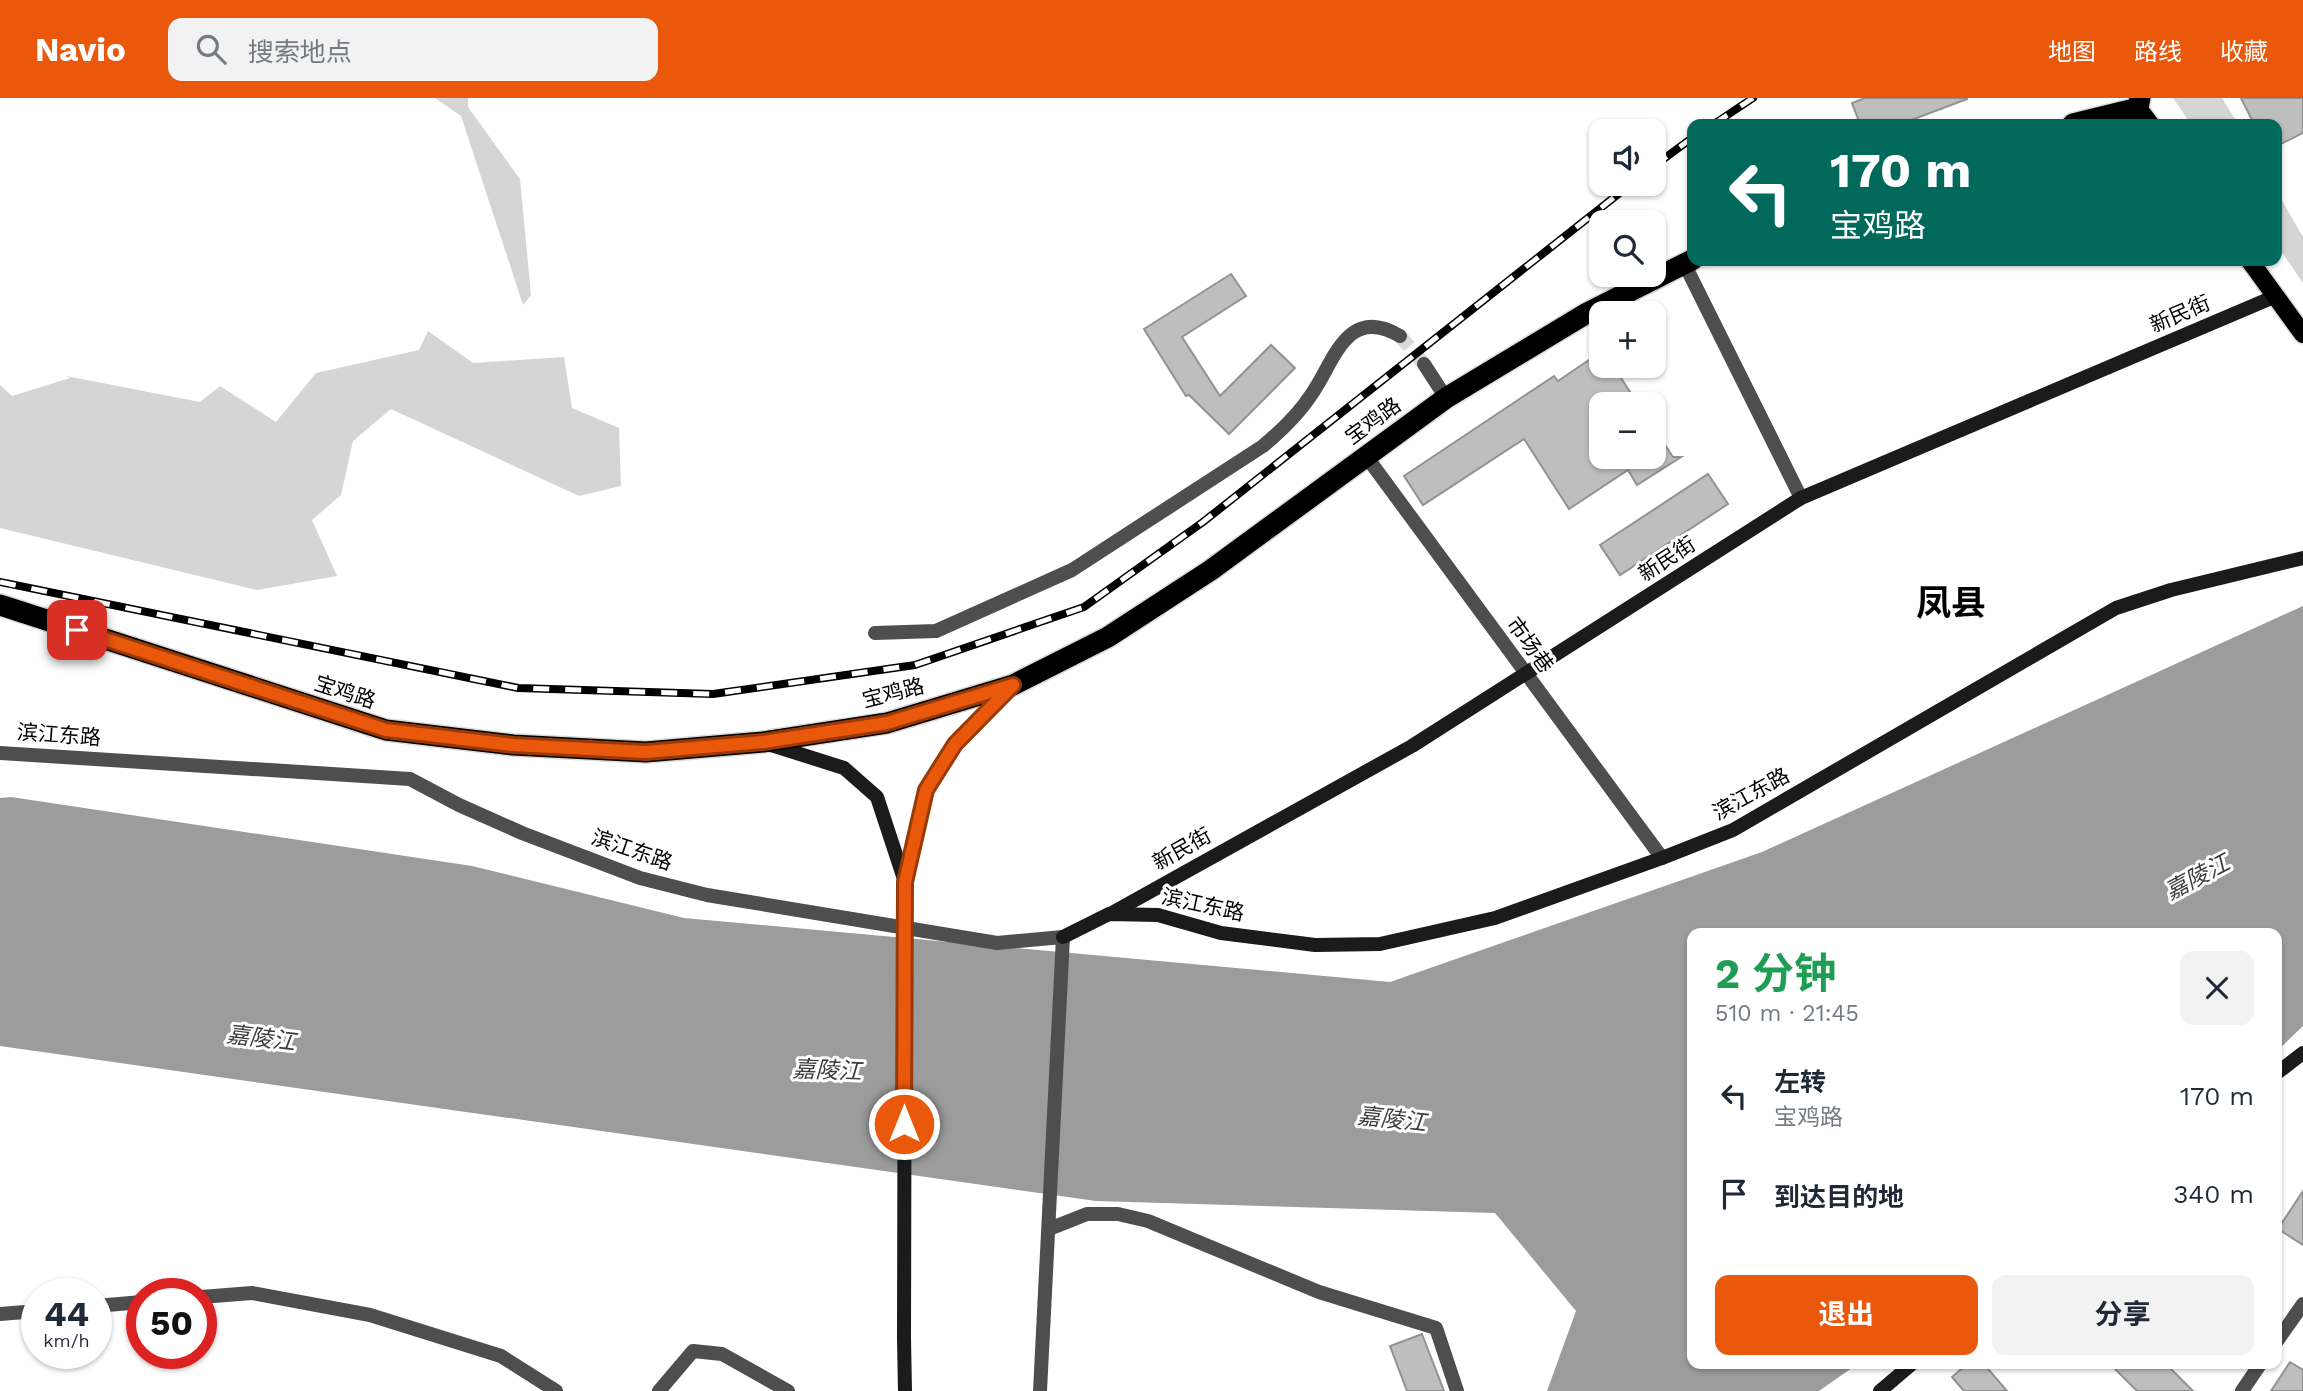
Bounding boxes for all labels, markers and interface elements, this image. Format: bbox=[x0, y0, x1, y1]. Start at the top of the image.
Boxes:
search box bbox=[168, 18, 658, 81]
text: Navio bbox=[35, 30, 126, 69]
icon: search bbox=[192, 30, 230, 68]
text: 搜索地点 bbox=[248, 37, 352, 67]
text: 地图 bbox=[2048, 38, 2096, 66]
text: 路线 bbox=[2134, 38, 2182, 66]
text: 收藏 bbox=[2220, 38, 2268, 66]
map controls bbox=[1589, 119, 1666, 469]
button: sound bbox=[1589, 119, 1666, 196]
text: 170 m bbox=[1830, 141, 1971, 199]
icon: left bbox=[1715, 147, 1806, 238]
text: 宝鸡路 bbox=[1830, 207, 1926, 245]
button: search bbox=[1589, 210, 1666, 287]
street label: 新民街 bbox=[2146, 290, 2214, 337]
button: + bbox=[1589, 301, 1666, 378]
street label: 宝鸡路 bbox=[1340, 392, 1406, 449]
button: − bbox=[1589, 392, 1666, 469]
street label: 新民街 bbox=[1634, 531, 1700, 586]
district label: 凤县 bbox=[1916, 582, 1986, 624]
pin bbox=[47, 600, 107, 660]
icon: arrive bbox=[58, 611, 96, 649]
street label: 市场巷 bbox=[1502, 612, 1559, 678]
street label: 宝鸡路 bbox=[311, 670, 379, 713]
street label: 宝鸡路 bbox=[859, 673, 926, 712]
street label: 滨江东路 bbox=[16, 719, 102, 750]
street label: 滨江东路 bbox=[1708, 762, 1794, 825]
street label: 新民街 bbox=[1148, 822, 1215, 875]
street label: 滨江东路 bbox=[588, 824, 676, 875]
water label: 嘉陵江 bbox=[2160, 848, 2237, 906]
street label: 滨江东路 bbox=[1159, 884, 1247, 925]
text: 2 分钟 bbox=[1715, 949, 1836, 998]
button: close bbox=[2180, 951, 2254, 1025]
text: 510 m · 21:45 bbox=[1715, 1000, 1859, 1027]
water label: 嘉陵江 bbox=[225, 1021, 300, 1056]
water label: 嘉陵江 bbox=[792, 1056, 865, 1085]
text: 左转 bbox=[1774, 1067, 1826, 1097]
icon: left bbox=[1715, 1077, 1753, 1115]
text: 170 m bbox=[2180, 1081, 2254, 1111]
position arrow bbox=[867, 1087, 941, 1161]
water label: 嘉陵江 bbox=[1356, 1102, 1431, 1137]
text: 宝鸡路 bbox=[1774, 1104, 1843, 1131]
icon: arrive bbox=[1715, 1175, 1753, 1213]
text: 340 m bbox=[2173, 1179, 2254, 1209]
text: 到达目的地 bbox=[1774, 1182, 1904, 1212]
button: 退出 bbox=[1715, 1275, 1978, 1355]
button: 分享 bbox=[1992, 1275, 2254, 1355]
speed limit sign: 50 bbox=[126, 1278, 217, 1369]
text: 44 bbox=[44, 1293, 89, 1335]
text: km/h bbox=[43, 1330, 90, 1351]

